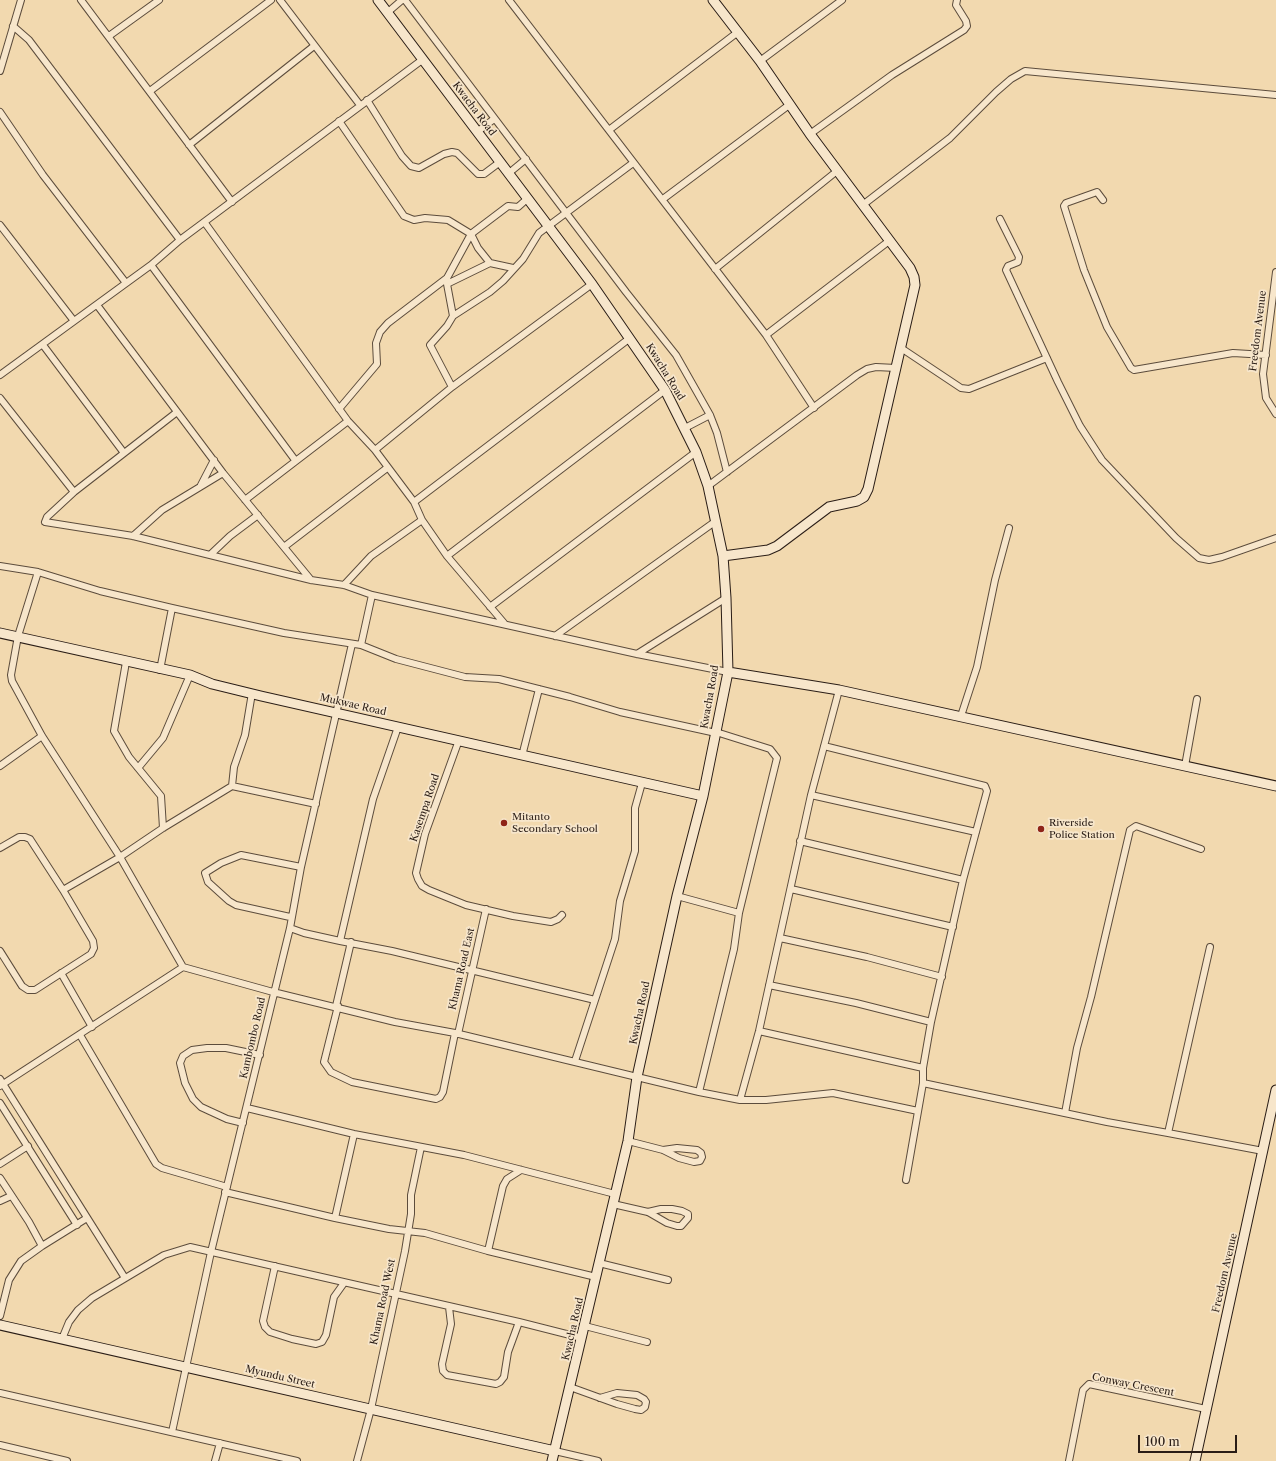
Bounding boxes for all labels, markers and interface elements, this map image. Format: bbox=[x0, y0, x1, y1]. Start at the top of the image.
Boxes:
street label: Kwacha Road bbox=[450, 80, 498, 138]
street label: Freedom Avenue bbox=[1247, 290, 1269, 372]
street label: Kwacha Road bbox=[643, 342, 687, 402]
street label: Kwacha Road bbox=[699, 664, 721, 730]
street label: Mukwae Road bbox=[319, 692, 387, 718]
street label: Kasempa Road bbox=[408, 772, 442, 844]
place label: Mitanto Secondary School bbox=[512, 811, 598, 834]
place label: Riverside Police Station bbox=[1049, 817, 1115, 840]
marker: Mitanto Secondary School bbox=[499, 818, 509, 828]
marker: Riverside Police Station bbox=[1036, 824, 1046, 834]
street label: Khama Road East bbox=[447, 927, 477, 1011]
street label: Kwacha Road bbox=[627, 980, 653, 1046]
street label: Kambombo Road bbox=[238, 996, 268, 1080]
street label: Freedom Avenue bbox=[1210, 1232, 1240, 1314]
street label: Khama Road West bbox=[368, 1258, 398, 1346]
street label: Kwacha Road bbox=[560, 1296, 586, 1362]
street label: Myundu Street bbox=[244, 1363, 316, 1391]
street label: Conway Crescent bbox=[1091, 1371, 1175, 1399]
scale bar bbox=[1140, 1427, 1239, 1453]
text: 100 m bbox=[1145, 1434, 1180, 1449]

